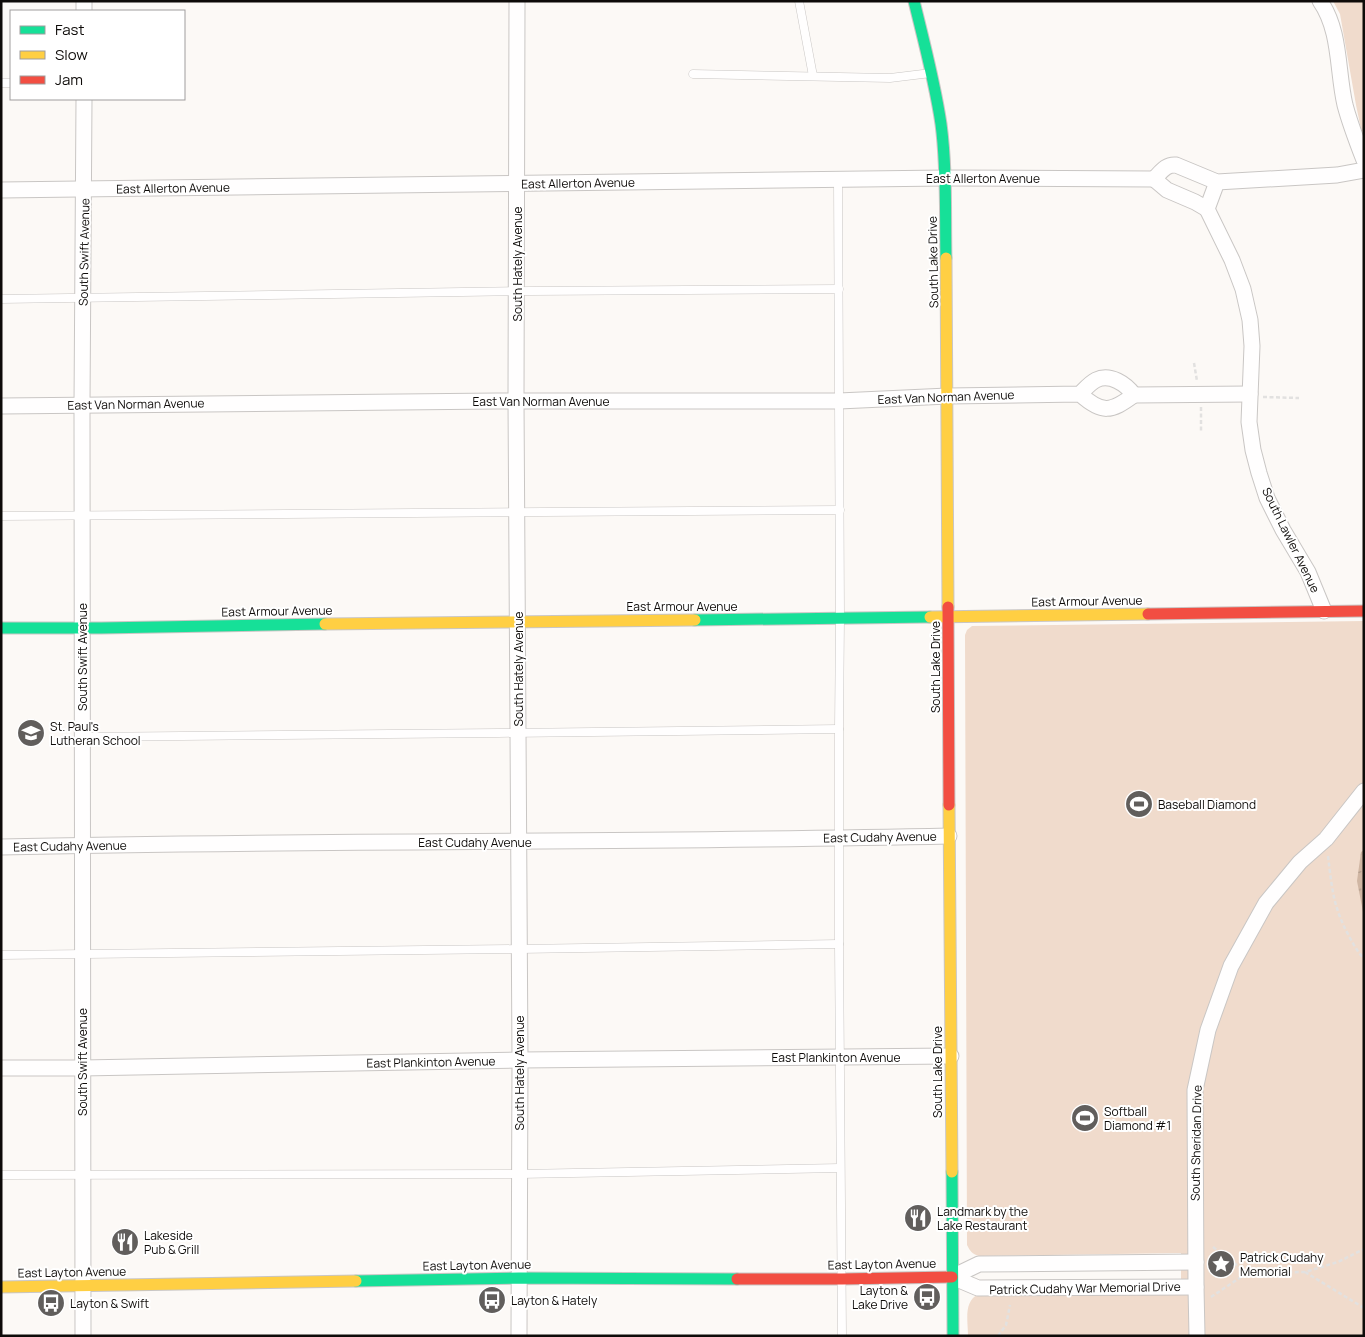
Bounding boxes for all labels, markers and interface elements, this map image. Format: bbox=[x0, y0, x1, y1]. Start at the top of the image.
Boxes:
legend bbox=[10, 10, 185, 100]
text: Fast bbox=[55, 19, 84, 40]
text: Slow bbox=[55, 44, 88, 65]
text: Jam bbox=[55, 69, 83, 90]
street label: East Allerton Avenue bbox=[926, 170, 1040, 187]
street label: East Allerton Avenue bbox=[521, 174, 635, 192]
street label: East Allerton Avenue bbox=[116, 179, 230, 197]
street label: South Swift Avenue bbox=[75, 198, 93, 306]
street label: South Hately Avenue bbox=[509, 206, 526, 322]
street label: South Lake Drive bbox=[924, 216, 942, 308]
street label: East Van Norman Avenue bbox=[877, 386, 1015, 408]
street label: East Van Norman Avenue bbox=[473, 393, 610, 410]
street label: East Van Norman Avenue bbox=[67, 394, 205, 414]
street label: South Lawler Avenue bbox=[1258, 484, 1324, 596]
street label: East Armour Avenue bbox=[1031, 592, 1143, 610]
street label: East Armour Avenue bbox=[626, 598, 738, 615]
street label: East Armour Avenue bbox=[221, 602, 333, 620]
street label: South Swift Avenue bbox=[74, 603, 91, 711]
street label: South Hately Avenue bbox=[510, 611, 527, 727]
street label: South Lake Drive bbox=[927, 621, 944, 713]
school or university icon: St. Paul's Lutheran School bbox=[16, 718, 46, 748]
place label: St. Paul's Lutheran School bbox=[50, 718, 141, 749]
sports icon: Baseball Diamond bbox=[1124, 789, 1154, 819]
place label: Baseball Diamond bbox=[1158, 796, 1256, 813]
street label: East Cudahy Avenue bbox=[823, 828, 937, 846]
street label: East Cudahy Avenue bbox=[418, 834, 532, 851]
street label: East Cudahy Avenue bbox=[13, 837, 127, 855]
street label: South Swift Avenue bbox=[74, 1008, 91, 1116]
street label: South Hately Avenue bbox=[511, 1015, 528, 1131]
street label: South Lake Drive bbox=[929, 1026, 946, 1118]
street label: East Plankinton Avenue bbox=[771, 1049, 901, 1066]
street label: East Plankinton Avenue bbox=[366, 1052, 496, 1072]
street label: South Sheridan Drive bbox=[1186, 1085, 1206, 1201]
sports icon: Softball Diamond #1 bbox=[1070, 1103, 1100, 1133]
place label: Softball Diamond #1 bbox=[1104, 1103, 1171, 1134]
restaurant icon: Landmark by the Lake Restaurant bbox=[903, 1203, 933, 1233]
place label: Landmark by the Lake Restaurant bbox=[937, 1203, 1028, 1234]
restaurant icon: Lakeside Pub & Grill bbox=[110, 1227, 140, 1257]
place label: Lakeside Pub & Grill bbox=[144, 1227, 199, 1258]
place icon: Patrick Cudahy Memorial bbox=[1206, 1249, 1236, 1279]
place label: Patrick Cudahy Memorial bbox=[1240, 1249, 1324, 1280]
street label: East Layton Avenue bbox=[828, 1255, 936, 1273]
street label: East Layton Avenue bbox=[423, 1256, 531, 1274]
street label: East Layton Avenue bbox=[18, 1263, 126, 1281]
street label: Patrick Cudahy War Memorial Drive bbox=[989, 1278, 1181, 1298]
place label: Layton & Lake Drive bbox=[852, 1282, 908, 1313]
bus stop icon: Layton & Lake Drive bbox=[912, 1282, 942, 1312]
bus stop icon: Layton & Hately bbox=[477, 1285, 507, 1315]
bus stop icon: Layton & Swift bbox=[36, 1288, 66, 1318]
place label: Layton & Hately bbox=[511, 1292, 598, 1309]
place label: Layton & Swift bbox=[70, 1295, 149, 1312]

